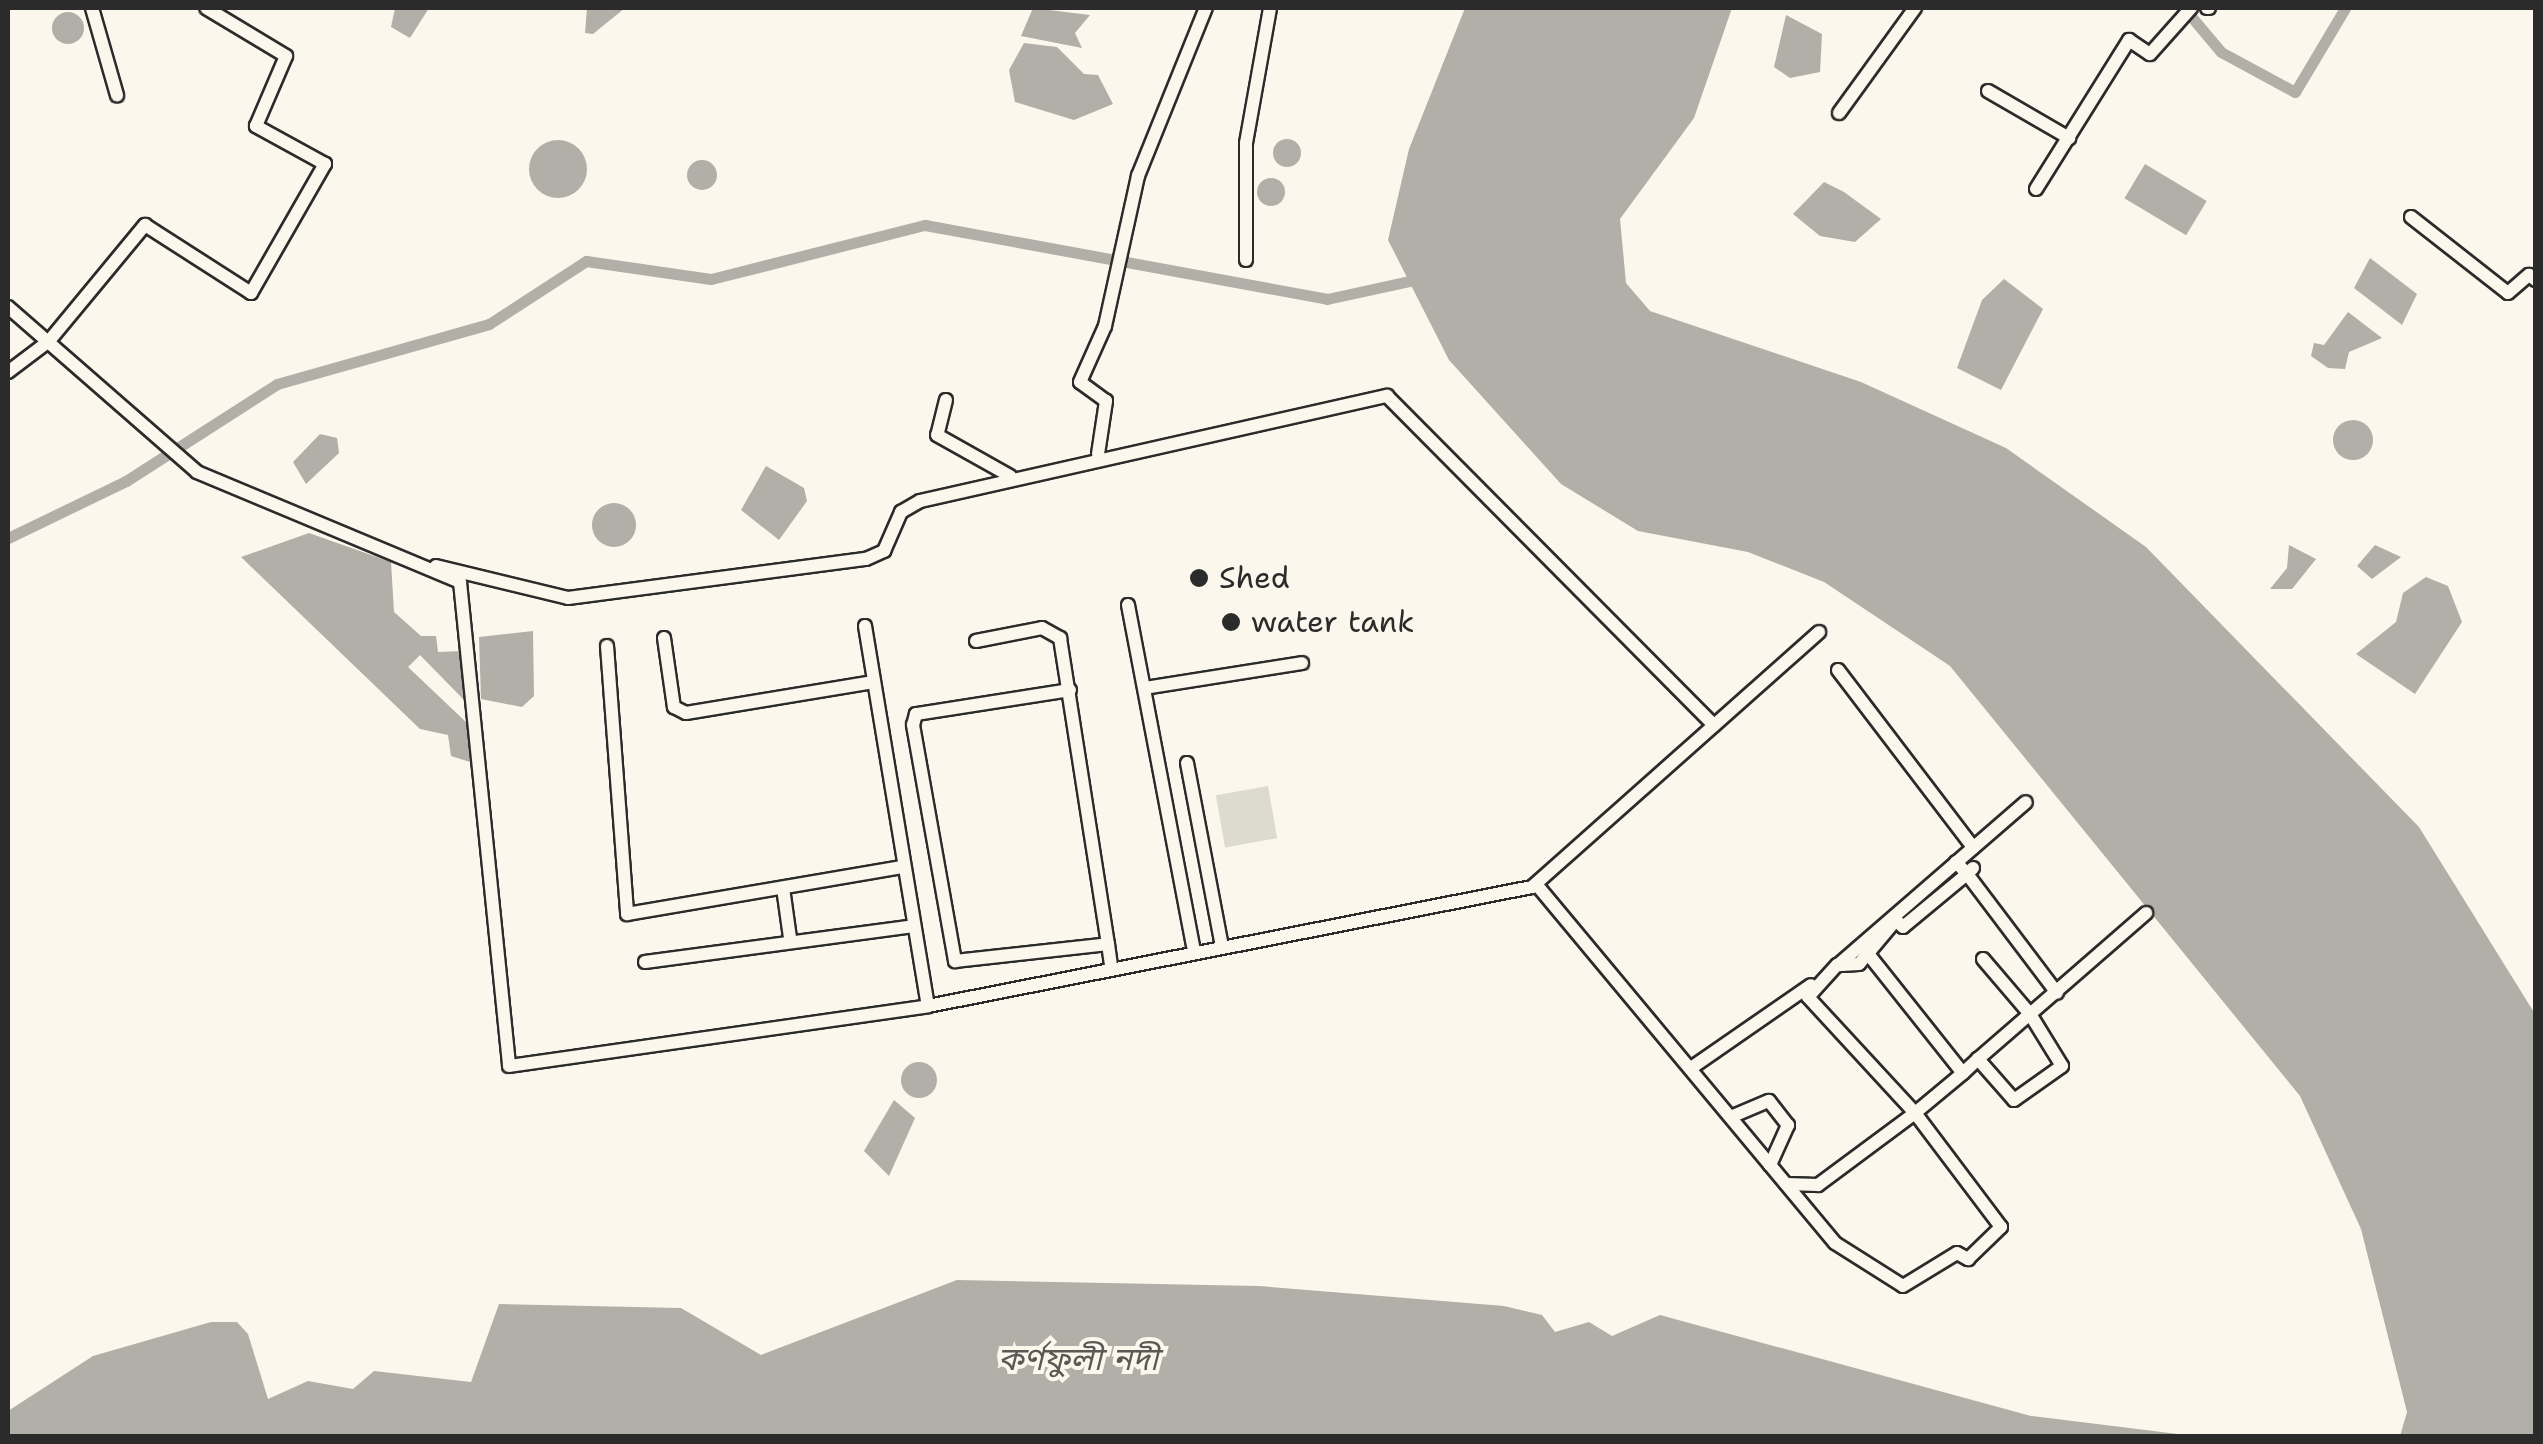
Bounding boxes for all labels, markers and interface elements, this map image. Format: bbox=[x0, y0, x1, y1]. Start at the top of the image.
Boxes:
place label: Shed bbox=[1219, 560, 1290, 596]
marker: Shed bbox=[1188, 567, 1210, 589]
place label: water tank bbox=[1251, 604, 1414, 640]
marker: water tank bbox=[1220, 611, 1242, 633]
water label: কর্ণফুলী নদী bbox=[998, 1340, 1158, 1378]

